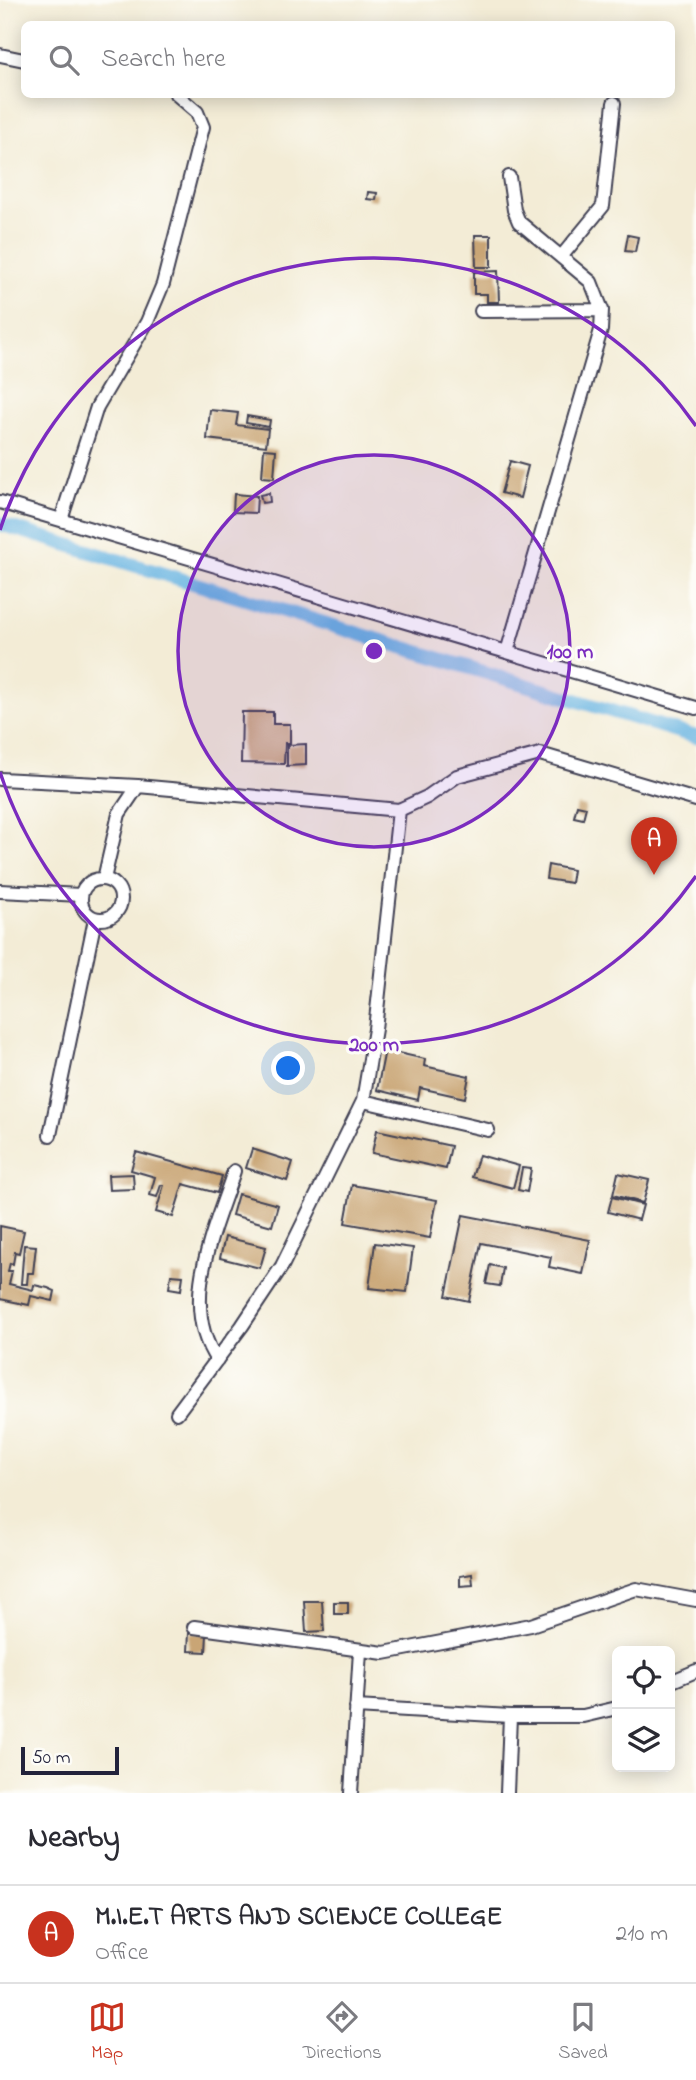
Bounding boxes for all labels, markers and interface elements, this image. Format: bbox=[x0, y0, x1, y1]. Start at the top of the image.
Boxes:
search box bbox=[21, 21, 675, 98]
icon: search bbox=[45, 41, 83, 79]
text: Search here bbox=[101, 41, 226, 79]
text: 100 m bbox=[547, 638, 593, 668]
centre of rings bbox=[362, 639, 386, 663]
pin: A bbox=[631, 817, 677, 875]
text: 200 m bbox=[348, 1031, 399, 1061]
your location bbox=[271, 1051, 305, 1085]
map controls bbox=[612, 1646, 675, 1772]
button: locate bbox=[612, 1646, 675, 1709]
button: layers bbox=[612, 1709, 675, 1772]
scale bar bbox=[21, 1744, 119, 1776]
text: 50 m bbox=[32, 1745, 71, 1772]
text: Nearby bbox=[28, 1817, 120, 1861]
text: M.I.E.T ARTS AND SCIENCE COLLEGE bbox=[95, 1899, 502, 1937]
text: A bbox=[44, 1918, 58, 1951]
text: 210 m bbox=[616, 1918, 668, 1951]
text: Office bbox=[95, 1937, 148, 1970]
tab: Map bbox=[88, 1998, 126, 2067]
tab: Directions bbox=[303, 1998, 382, 2067]
tab: Saved bbox=[558, 1998, 608, 2067]

